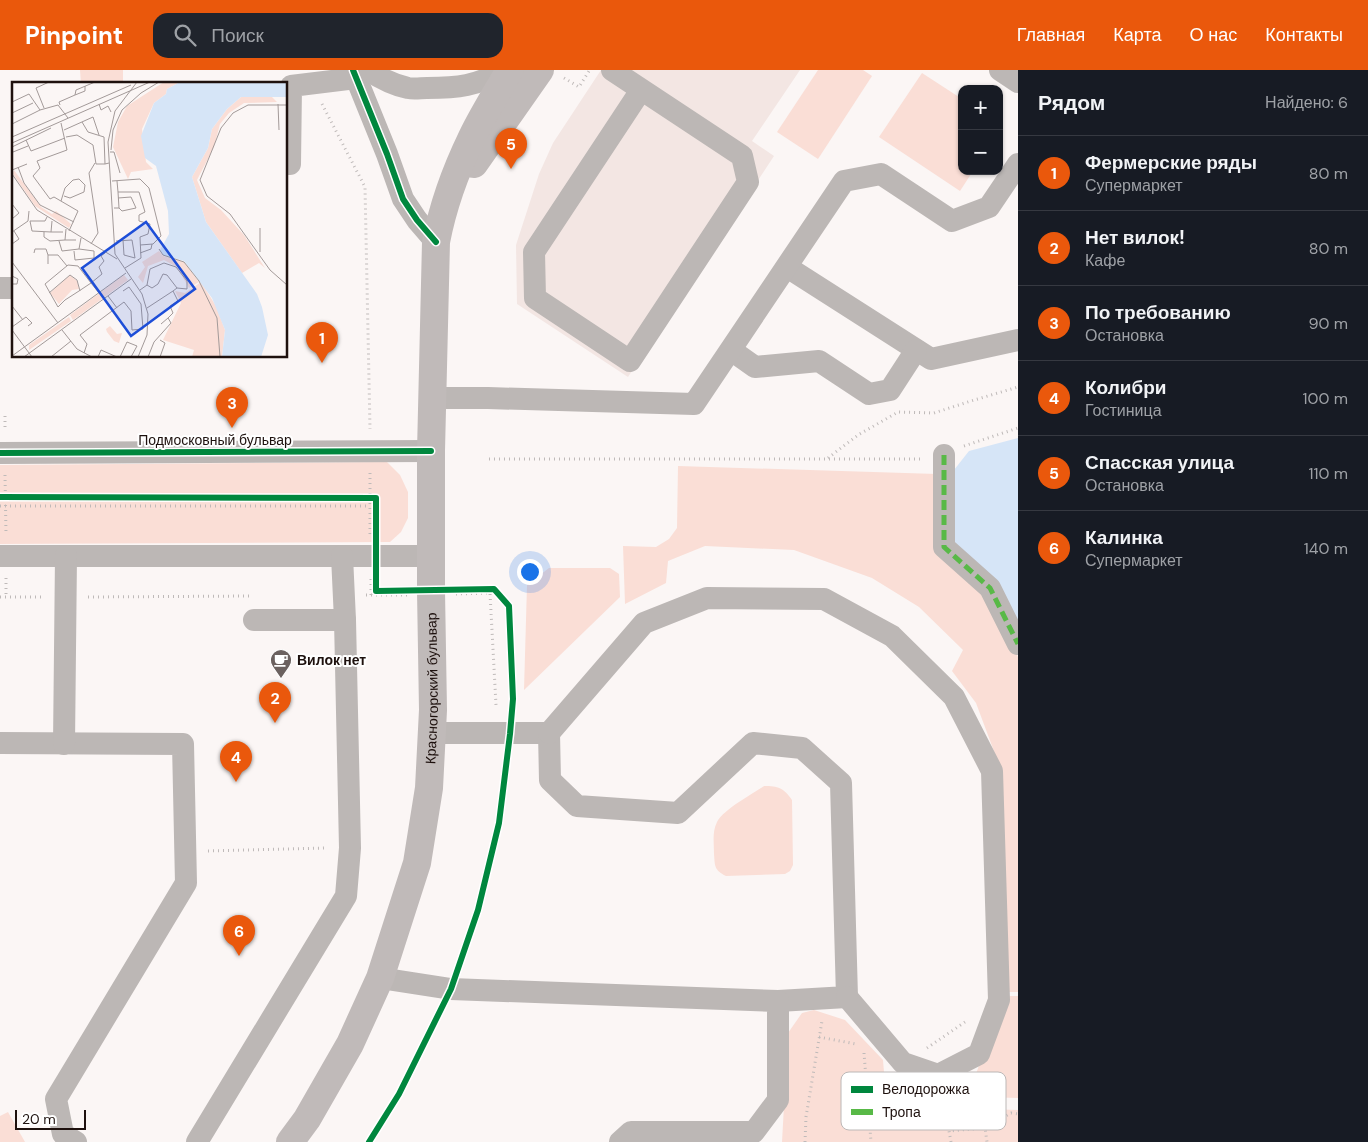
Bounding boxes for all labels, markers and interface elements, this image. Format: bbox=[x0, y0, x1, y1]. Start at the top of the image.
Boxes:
search box bbox=[153, 13, 503, 58]
text: Pinpoint bbox=[25, 20, 123, 51]
icon: search bbox=[171, 21, 199, 49]
text: Поиск bbox=[211, 23, 264, 48]
text: Главная bbox=[1017, 23, 1085, 47]
text: Карта bbox=[1113, 23, 1162, 47]
text: О нас bbox=[1190, 23, 1237, 47]
text: Контакты bbox=[1265, 23, 1343, 47]
inset map bbox=[12, 82, 288, 358]
map controls bbox=[958, 85, 1003, 175]
button: + bbox=[958, 85, 1003, 130]
text: Рядом bbox=[1038, 89, 1105, 117]
text: Найдено: 6 bbox=[1265, 92, 1348, 113]
pin: 5 bbox=[495, 128, 527, 169]
button: − bbox=[958, 130, 1003, 175]
text: Фермерские ряды bbox=[1085, 150, 1257, 175]
text: 1 bbox=[1051, 163, 1057, 184]
text: 80 m bbox=[1309, 163, 1348, 184]
text: Супермаркет bbox=[1085, 175, 1183, 196]
text: Нет вилок! bbox=[1085, 225, 1185, 250]
text: 2 bbox=[1049, 238, 1059, 259]
text: 80 m bbox=[1309, 238, 1348, 259]
text: Кафе bbox=[1085, 250, 1125, 271]
text: По требованию bbox=[1085, 300, 1231, 325]
text: 3 bbox=[1049, 313, 1059, 334]
text: 90 m bbox=[1308, 313, 1348, 334]
pin: 1 bbox=[306, 322, 338, 363]
text: Остановка bbox=[1085, 325, 1164, 346]
text: Колибри bbox=[1085, 375, 1167, 400]
pin: 3 bbox=[216, 387, 248, 428]
text: 4 bbox=[1049, 388, 1059, 409]
text: 100 m bbox=[1303, 388, 1348, 409]
text: Гостиница bbox=[1085, 400, 1162, 421]
street label: Подмосковный бульвар bbox=[138, 431, 292, 449]
text: Спасская улица bbox=[1085, 450, 1234, 475]
text: 5 bbox=[1049, 463, 1059, 484]
text: 110 m bbox=[1309, 463, 1348, 484]
text: Остановка bbox=[1085, 475, 1164, 496]
text: Калинка bbox=[1085, 525, 1163, 550]
text: 6 bbox=[1049, 538, 1059, 559]
text: 140 m bbox=[1304, 538, 1348, 559]
text: Супермаркет bbox=[1085, 550, 1183, 571]
your location bbox=[517, 559, 543, 585]
street label: Красногорский бульвар bbox=[421, 612, 442, 765]
cafe icon: Вилок нет bbox=[269, 648, 293, 679]
place label: Вилок нет bbox=[297, 651, 366, 669]
pin: 2 bbox=[259, 682, 291, 723]
pin: 4 bbox=[220, 741, 252, 782]
pin: 6 bbox=[223, 915, 255, 956]
legend bbox=[841, 1072, 1006, 1130]
text: Велодорожка bbox=[882, 1080, 970, 1098]
text: Тропа bbox=[882, 1103, 921, 1121]
scale bar bbox=[15, 1107, 86, 1130]
text: 20 m bbox=[22, 1110, 56, 1128]

